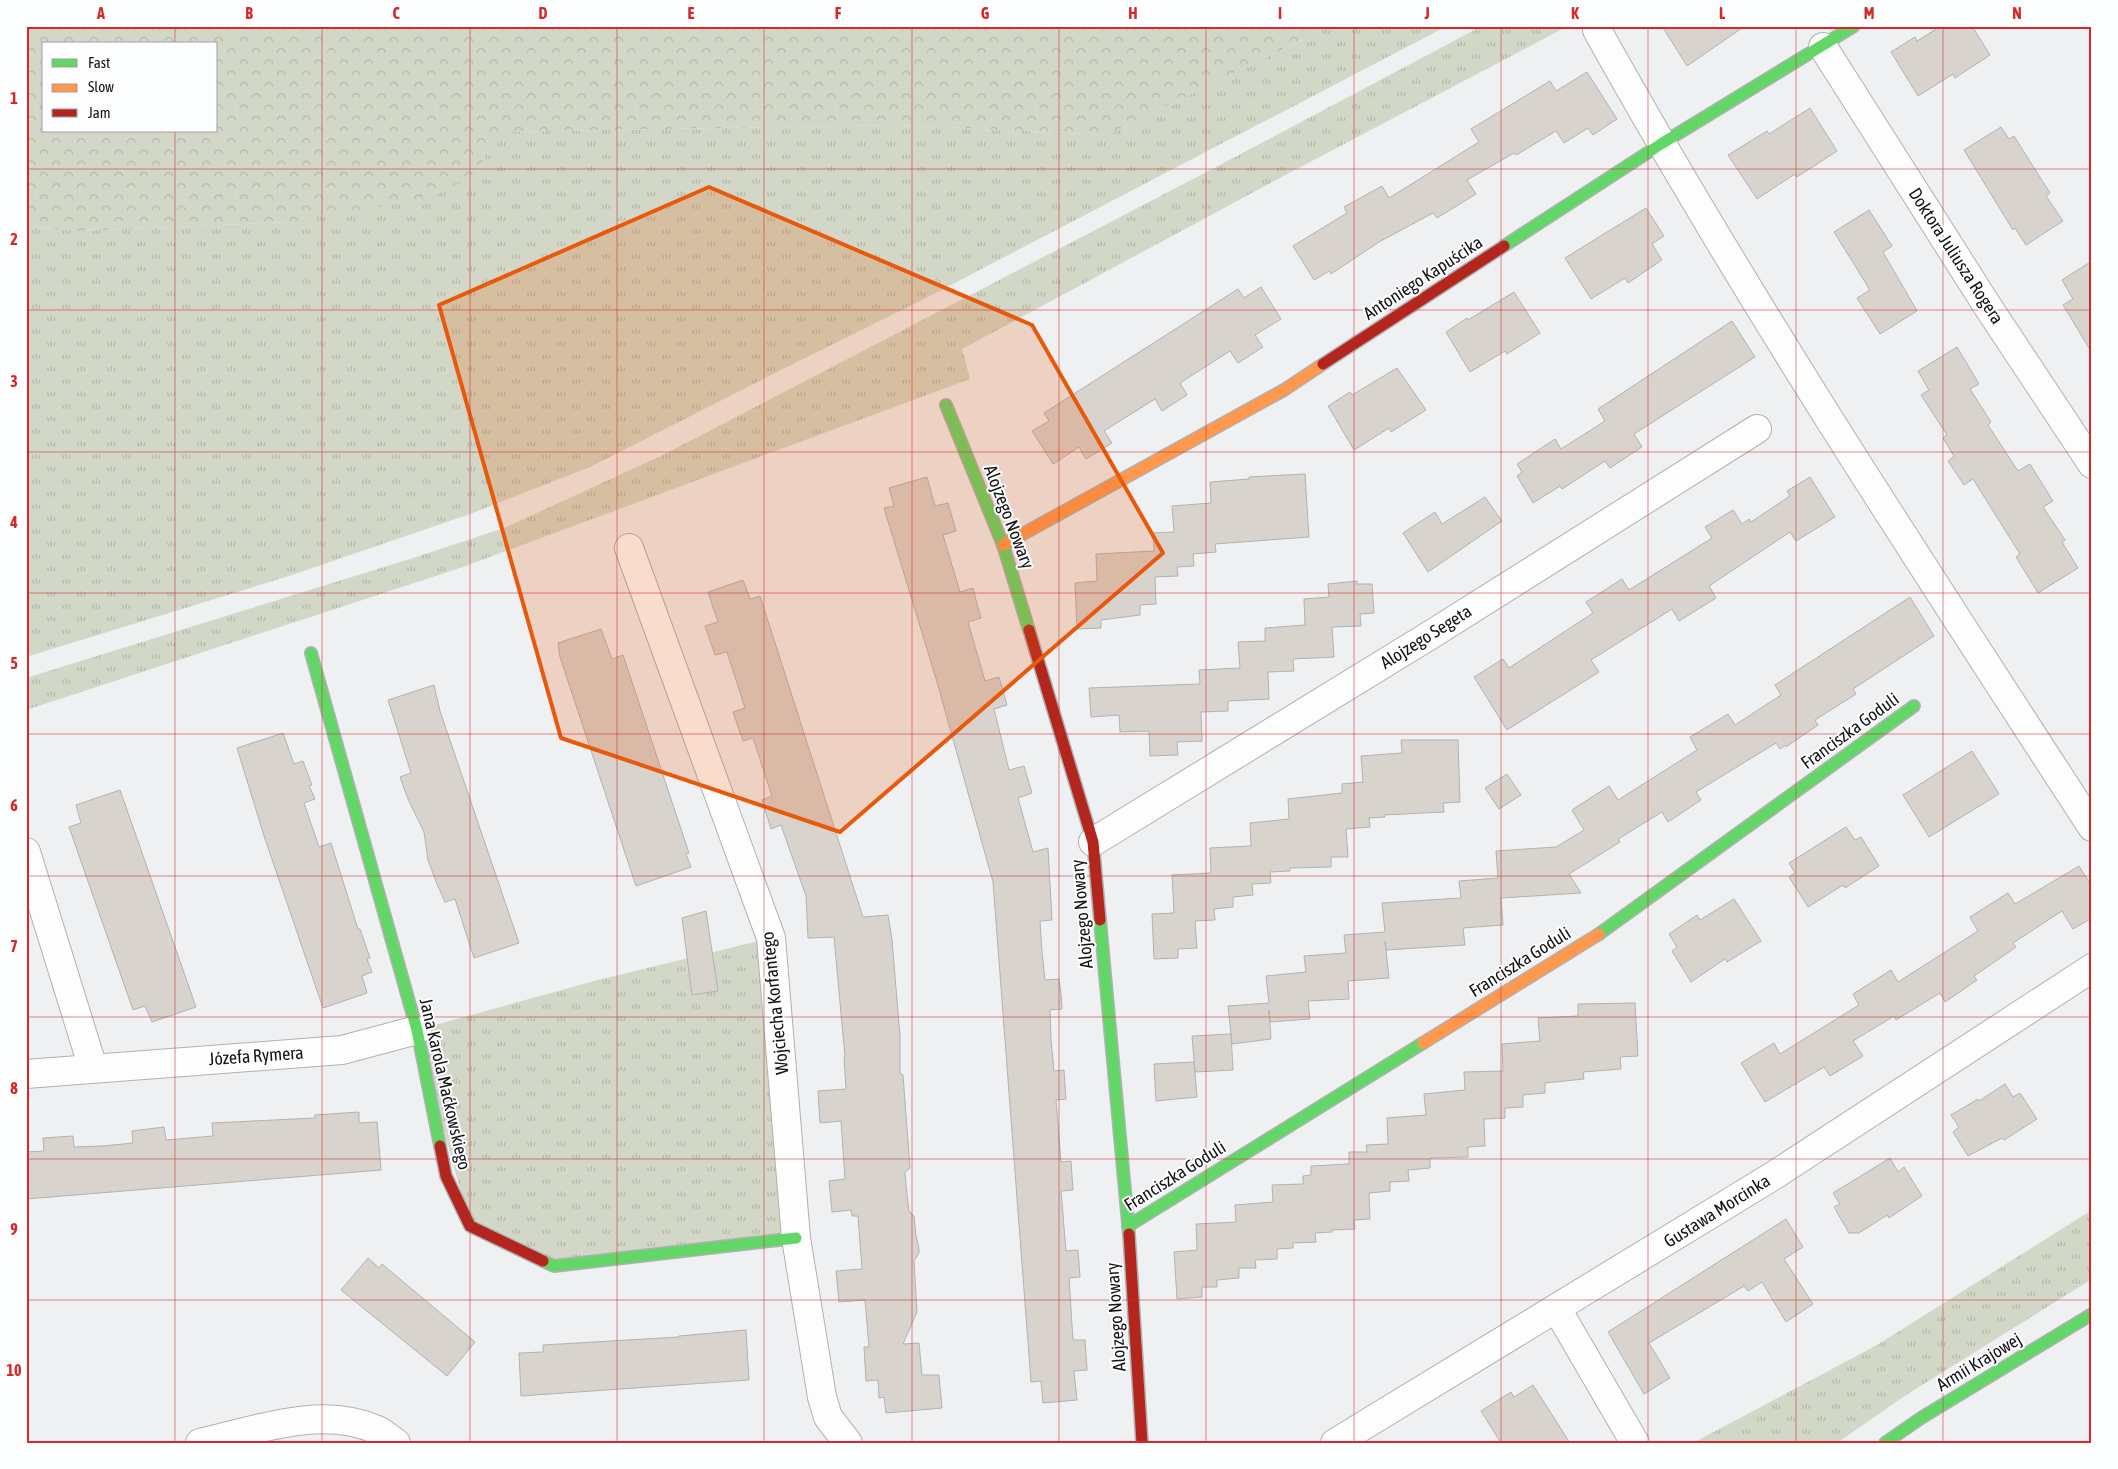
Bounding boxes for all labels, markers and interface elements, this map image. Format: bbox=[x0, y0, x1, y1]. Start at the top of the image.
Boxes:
text: A bbox=[96, 4, 105, 22]
text: B bbox=[245, 4, 253, 22]
text: C bbox=[392, 4, 400, 22]
text: D bbox=[539, 4, 548, 22]
text: E bbox=[688, 4, 695, 22]
text: F bbox=[835, 4, 842, 22]
text: G bbox=[981, 4, 990, 22]
text: H bbox=[1128, 4, 1138, 22]
text: I bbox=[1278, 4, 1282, 22]
text: J bbox=[1423, 4, 1430, 22]
text: K bbox=[1571, 4, 1579, 22]
text: L bbox=[1719, 4, 1726, 22]
text: M bbox=[1864, 4, 1874, 22]
text: N bbox=[2012, 4, 2022, 22]
legend bbox=[42, 42, 218, 132]
text: Fast bbox=[88, 54, 110, 71]
text: Slow bbox=[88, 78, 114, 95]
text: 1 bbox=[10, 89, 18, 107]
text: Jam bbox=[88, 104, 111, 121]
street label: Doktora Juliusza Rogera bbox=[1905, 184, 2008, 328]
text: 2 bbox=[10, 230, 18, 248]
street label: Antoniego Kapuścika bbox=[1359, 231, 1486, 324]
text: 3 bbox=[10, 372, 18, 390]
street label: Alojzego Nowary bbox=[980, 462, 1039, 572]
text: 4 bbox=[9, 513, 18, 531]
street label: Alojzego Segeta bbox=[1376, 600, 1475, 673]
text: 5 bbox=[10, 654, 18, 672]
street label: Franciszka Goduli bbox=[1797, 688, 1903, 773]
text: 6 bbox=[10, 796, 18, 814]
street label: Alojzego Nowary bbox=[1066, 859, 1097, 969]
street label: Franciszka Goduli bbox=[1465, 922, 1574, 1001]
street label: Wojciecha Korfantego bbox=[757, 931, 792, 1075]
text: 7 bbox=[10, 937, 18, 955]
street label: Jana Karola Maćkowskiego bbox=[416, 996, 475, 1172]
street label: Józefa Rymera bbox=[208, 1042, 304, 1069]
text: 8 bbox=[10, 1079, 18, 1097]
street label: Franciszka Goduli bbox=[1120, 1136, 1229, 1215]
street label: Gustawa Morcinka bbox=[1660, 1170, 1774, 1252]
text: 9 bbox=[10, 1220, 18, 1238]
street label: Alojzego Nowary bbox=[1101, 1262, 1130, 1372]
street label: Armii Krajowej bbox=[1932, 1328, 2025, 1395]
text: 10 bbox=[6, 1361, 22, 1379]

